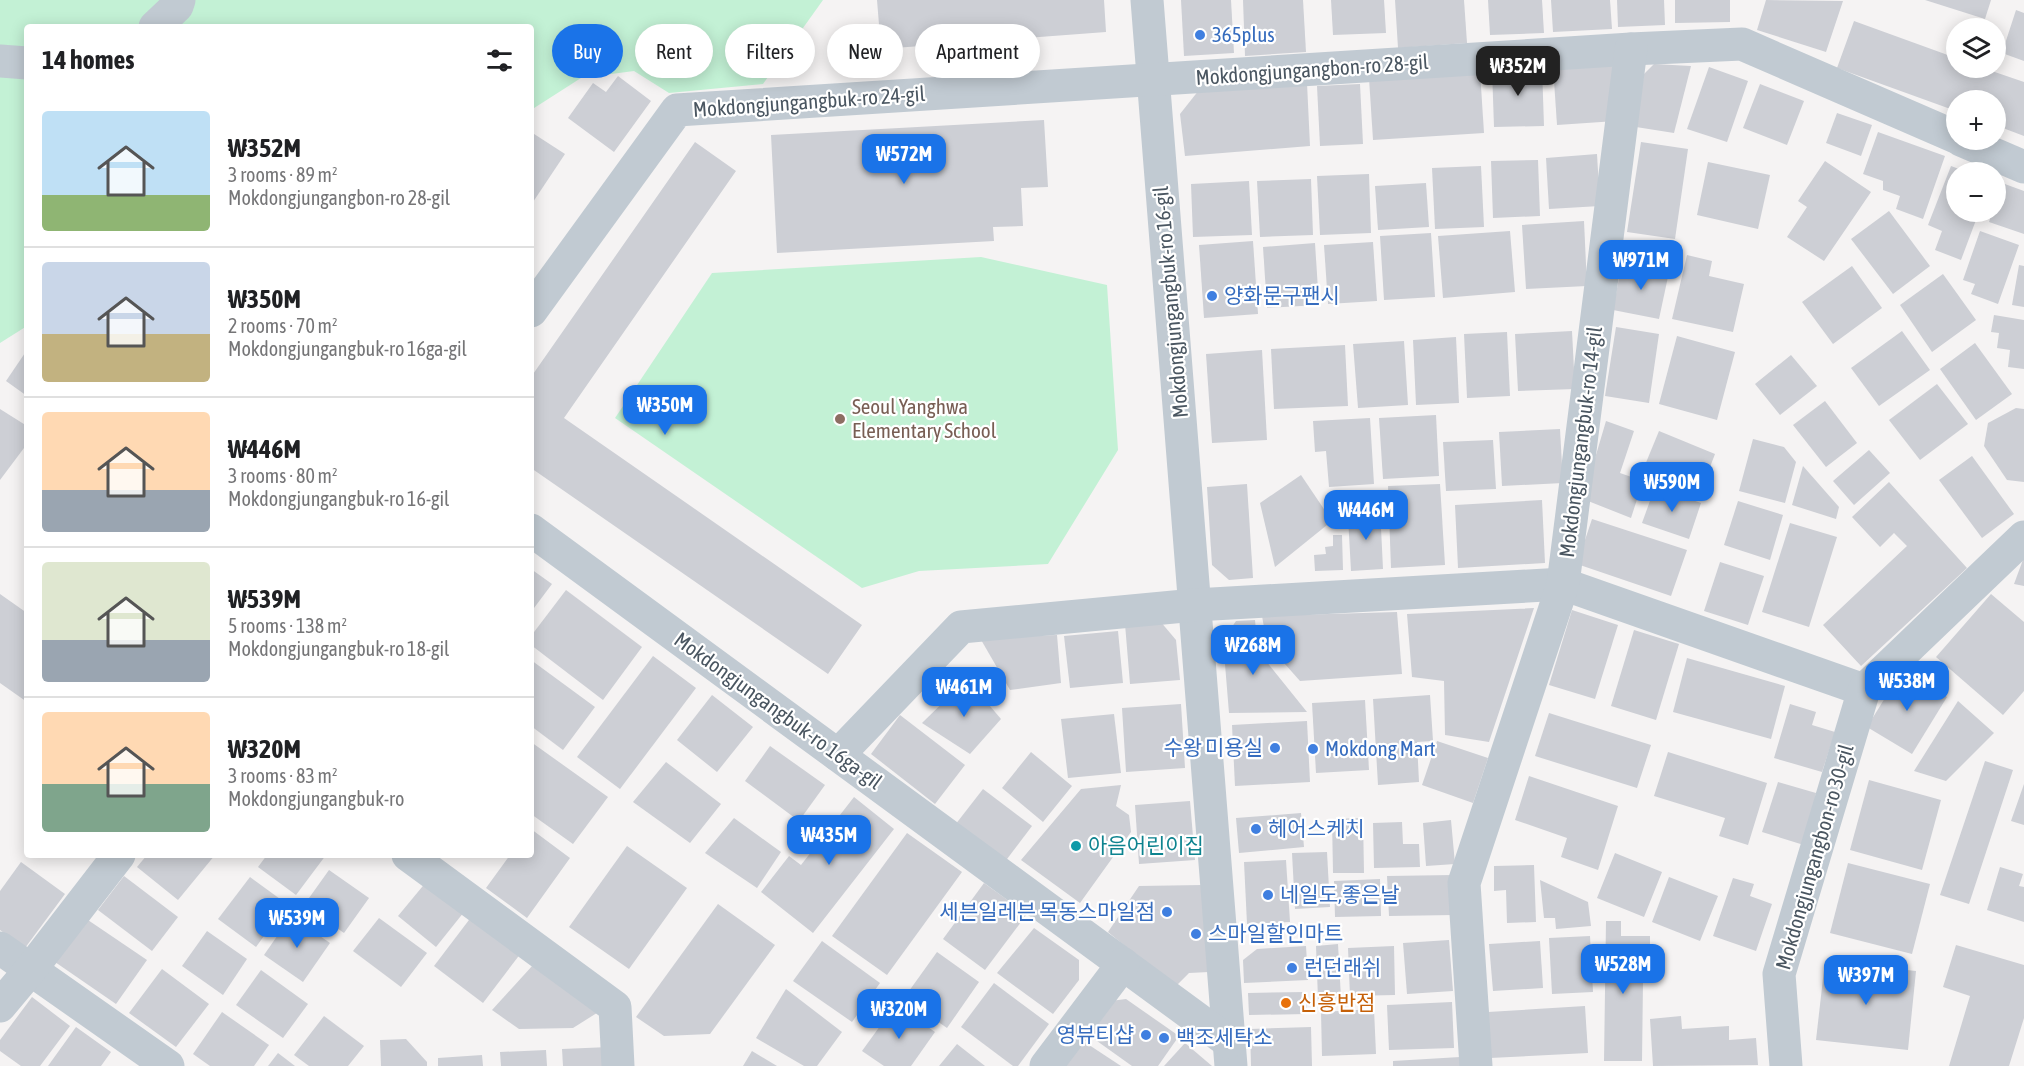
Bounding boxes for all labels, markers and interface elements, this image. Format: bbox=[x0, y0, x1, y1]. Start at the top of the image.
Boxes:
map controls bbox=[1946, 18, 2006, 222]
button: layers bbox=[1946, 18, 2006, 78]
place label: 365plus bbox=[1212, 22, 1275, 46]
chip: Buy bbox=[552, 24, 623, 78]
chip: Rent bbox=[635, 24, 713, 78]
chip: Filters bbox=[725, 24, 815, 78]
chip: New bbox=[827, 24, 903, 78]
chip: Apartment bbox=[915, 24, 1040, 78]
marker: 365plus bbox=[1193, 28, 1207, 42]
icon: filters bbox=[483, 44, 516, 77]
text: 14 homes bbox=[42, 45, 135, 75]
pin: ₩352M bbox=[1476, 46, 1560, 97]
street label: Mokdongjungangbon-ro 28-gil bbox=[1195, 49, 1429, 89]
text: ₩352M bbox=[1490, 54, 1546, 77]
street label: Mokdongjungangbuk-ro 24-gil bbox=[692, 81, 926, 121]
button: + bbox=[1946, 90, 2006, 150]
text: ₩352M bbox=[228, 133, 301, 163]
pin: ₩572M bbox=[862, 134, 946, 185]
icon: home bbox=[90, 135, 162, 207]
text: ₩572M bbox=[876, 142, 932, 165]
button: − bbox=[1946, 162, 2006, 222]
text: 3 rooms · 89 m² bbox=[228, 163, 338, 186]
street label: Mokdongjungangbuk-ro 16-gil bbox=[1148, 185, 1192, 419]
text: Mokdongjungangbon-ro 28-gil bbox=[228, 186, 450, 209]
pin: ₩971M bbox=[1599, 240, 1683, 291]
text: ₩971M bbox=[1613, 248, 1669, 271]
place label: 양화문구팬시 bbox=[1224, 283, 1340, 307]
text: ₩350M bbox=[228, 284, 301, 314]
icon: home bbox=[90, 286, 162, 358]
marker: 양화문구팬시 bbox=[1205, 289, 1219, 303]
text: 2 rooms · 70 m² bbox=[228, 314, 338, 337]
street label: Mokdongjungangbuk-ro 14-gil bbox=[1554, 325, 1606, 559]
text: Mokdongjungangbuk-ro 16ga-gil bbox=[228, 337, 467, 360]
pin: ₩350M bbox=[623, 385, 707, 436]
text: ₩350M bbox=[637, 393, 693, 416]
place label: Seoul Yanghwa Elementary School bbox=[852, 394, 997, 442]
marker: Seoul Yanghwa Elementary School bbox=[833, 412, 847, 426]
text: ₩446M bbox=[228, 434, 301, 464]
icon: home bbox=[90, 436, 162, 508]
pin: ₩590M bbox=[1630, 462, 1714, 513]
text: 3 rooms · 80 m² bbox=[228, 464, 338, 487]
text: ₩590M bbox=[1644, 470, 1700, 493]
text: Mokdongjungangbuk-ro 16-gil bbox=[228, 487, 449, 510]
pin: ₩446M bbox=[1324, 490, 1408, 541]
text: ₩446M bbox=[1338, 498, 1394, 521]
text: ₩539M bbox=[228, 584, 301, 614]
icon: home bbox=[90, 586, 162, 658]
text: 5 rooms · 138 m² bbox=[228, 614, 347, 637]
pin: ₩268M bbox=[1211, 625, 1295, 676]
street label: Mokdongjungangbuk-ro 16ga-gil bbox=[670, 627, 887, 794]
text: ₩268M bbox=[1225, 633, 1281, 656]
text: Mokdongjungangbuk-ro 18-gil bbox=[228, 637, 449, 660]
pin: ₩538M bbox=[1865, 661, 1949, 712]
pin: ₩461M bbox=[922, 667, 1006, 718]
text: ₩538M bbox=[1879, 669, 1935, 692]
text: ₩461M bbox=[936, 675, 992, 698]
text: ₩320M bbox=[228, 734, 301, 764]
place label: 수왕 미용실 bbox=[1164, 735, 1263, 759]
icon: home bbox=[90, 736, 162, 808]
place label: Mokdong Mart bbox=[1325, 736, 1436, 760]
marker: 수왕 미용실 bbox=[1268, 741, 1282, 755]
street label: Mokdongjungangbon-ro 30-gil bbox=[1770, 741, 1858, 972]
marker: Mokdong Mart bbox=[1306, 742, 1320, 756]
text: 3 rooms · 83 m² bbox=[228, 764, 338, 787]
text: Mokdongjungangbuk-ro bbox=[228, 787, 404, 810]
pin: ₩435M bbox=[787, 815, 871, 866]
place label: 헤어스케치 bbox=[1268, 816, 1365, 840]
marker: 헤어스케치 bbox=[1249, 822, 1263, 836]
text: ₩435M bbox=[801, 823, 857, 846]
place label: 아음어린이집 bbox=[1088, 833, 1204, 857]
marker: 아음어린이집 bbox=[1069, 839, 1083, 853]
place label: 네일도,좋은날 bbox=[1280, 882, 1400, 906]
marker: 네일도,좋은날 bbox=[1261, 888, 1275, 902]
pin: ₩539M bbox=[255, 898, 339, 949]
place label: 세븐일레븐 목동스마일점 bbox=[940, 899, 1155, 923]
marker: 세븐일레븐 목동스마일점 bbox=[1160, 905, 1174, 919]
text: ₩539M bbox=[269, 906, 325, 929]
place label: 스마일할인마트 bbox=[1208, 921, 1343, 945]
marker: 스마일할인마트 bbox=[1189, 927, 1203, 941]
pin: ₩528M bbox=[1581, 944, 1665, 995]
text: ₩528M bbox=[1595, 952, 1651, 975]
place label: 런던래쉬 bbox=[1304, 955, 1381, 979]
pin: ₩397M bbox=[1824, 955, 1908, 1006]
marker: 런던래쉬 bbox=[1285, 961, 1299, 975]
text: ₩397M bbox=[1838, 963, 1894, 986]
pin: ₩320M bbox=[857, 989, 941, 1040]
place label: 신흥반점 bbox=[1298, 990, 1375, 1014]
marker: 신흥반점 bbox=[1279, 996, 1293, 1010]
text: ₩320M bbox=[871, 997, 927, 1020]
place label: 영뷰티샵 bbox=[1057, 1022, 1134, 1046]
place label: 백조세탁소 bbox=[1176, 1025, 1273, 1049]
marker: 영뷰티샵 bbox=[1139, 1028, 1153, 1042]
marker: 백조세탁소 bbox=[1157, 1031, 1171, 1045]

